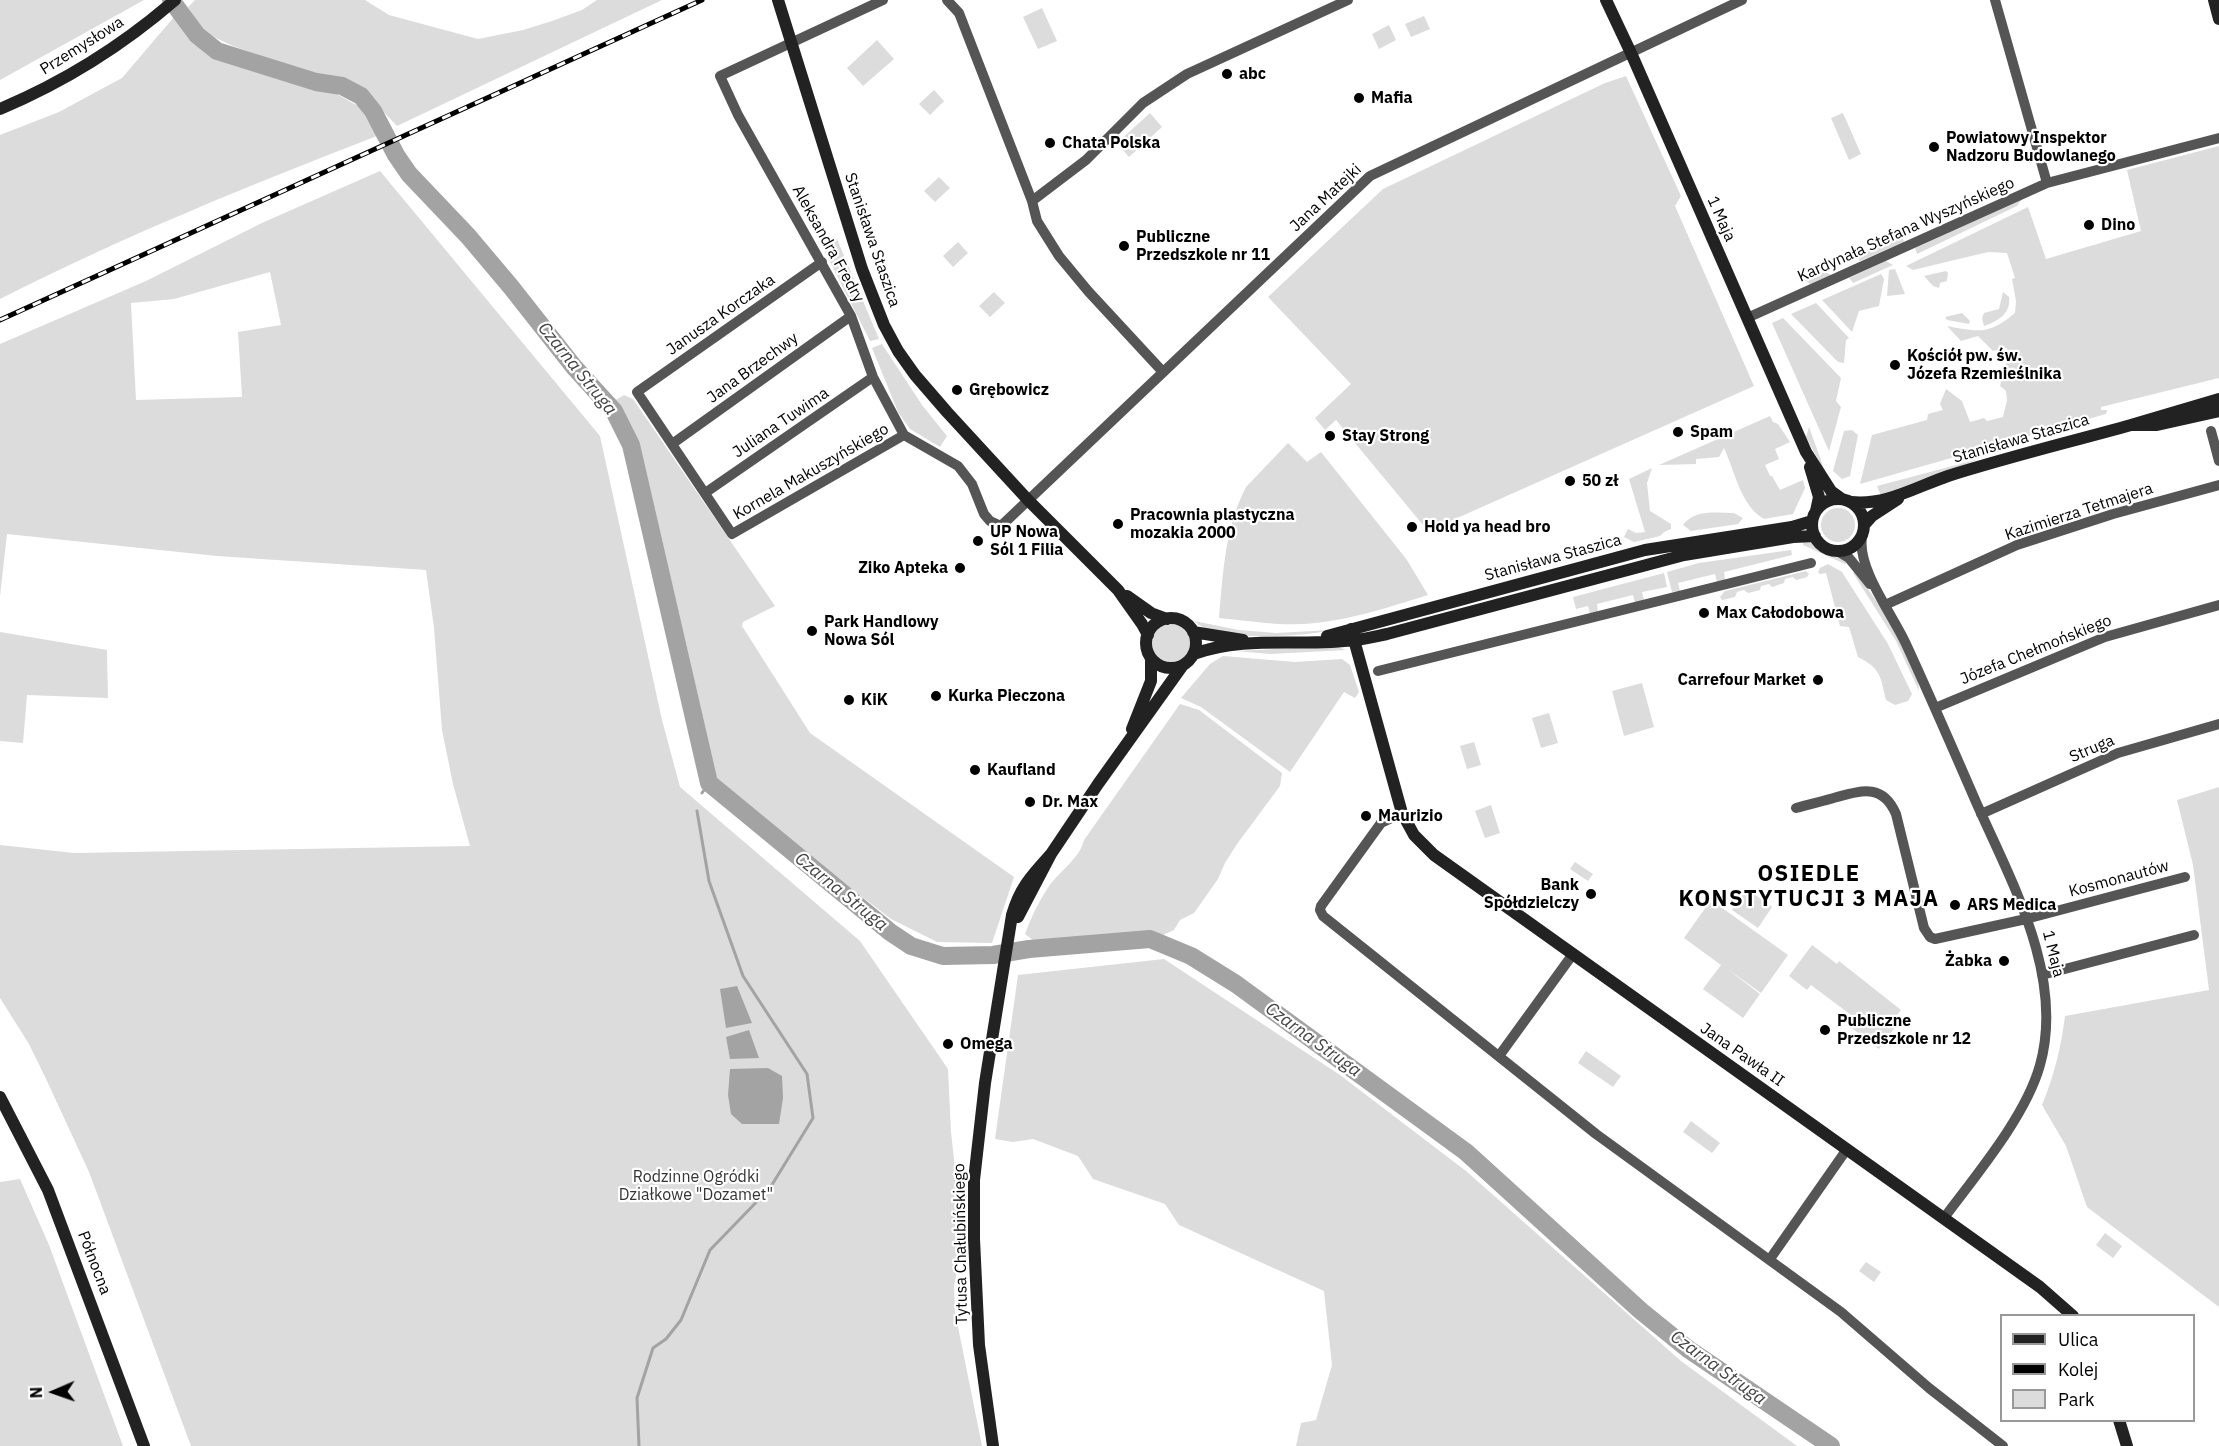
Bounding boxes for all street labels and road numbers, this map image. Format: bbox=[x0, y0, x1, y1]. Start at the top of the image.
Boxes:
street label: Przemysłowa bbox=[37, 13, 127, 79]
street label: Jana Matejki bbox=[1286, 160, 1366, 236]
street label: Stanisława Staszica bbox=[840, 170, 904, 310]
street label: Kardynała Stefana Wyszyńskiego bbox=[1795, 173, 2017, 287]
street label: Aleksandra Fredry bbox=[788, 182, 868, 306]
street label: 1 Maja bbox=[1703, 193, 1739, 245]
street label: Janusza Korczaka bbox=[663, 271, 779, 359]
street label: Jana Brzechwy bbox=[704, 329, 802, 407]
street label: Juliana Tuwima bbox=[729, 384, 833, 462]
street label: Stanisława Staszica bbox=[1951, 410, 2091, 468]
street label: Kornela Makuszyńskiego bbox=[730, 420, 892, 524]
street label: Kazimierza Tetmajera bbox=[2003, 479, 2155, 545]
street label: Stanisława Staszica bbox=[1482, 531, 1624, 585]
street label: Józefa Chełmońskiego bbox=[1958, 611, 2114, 689]
street label: Struga bbox=[2067, 731, 2117, 767]
street label: Kosmonautów bbox=[2067, 856, 2171, 902]
street label: 1 Maja bbox=[2038, 929, 2068, 979]
street label: Jana Pawła II bbox=[1696, 1019, 1788, 1091]
street label: Tytusa Chałubińskiego bbox=[950, 1163, 972, 1325]
street label: Północna bbox=[73, 1229, 115, 1297]

